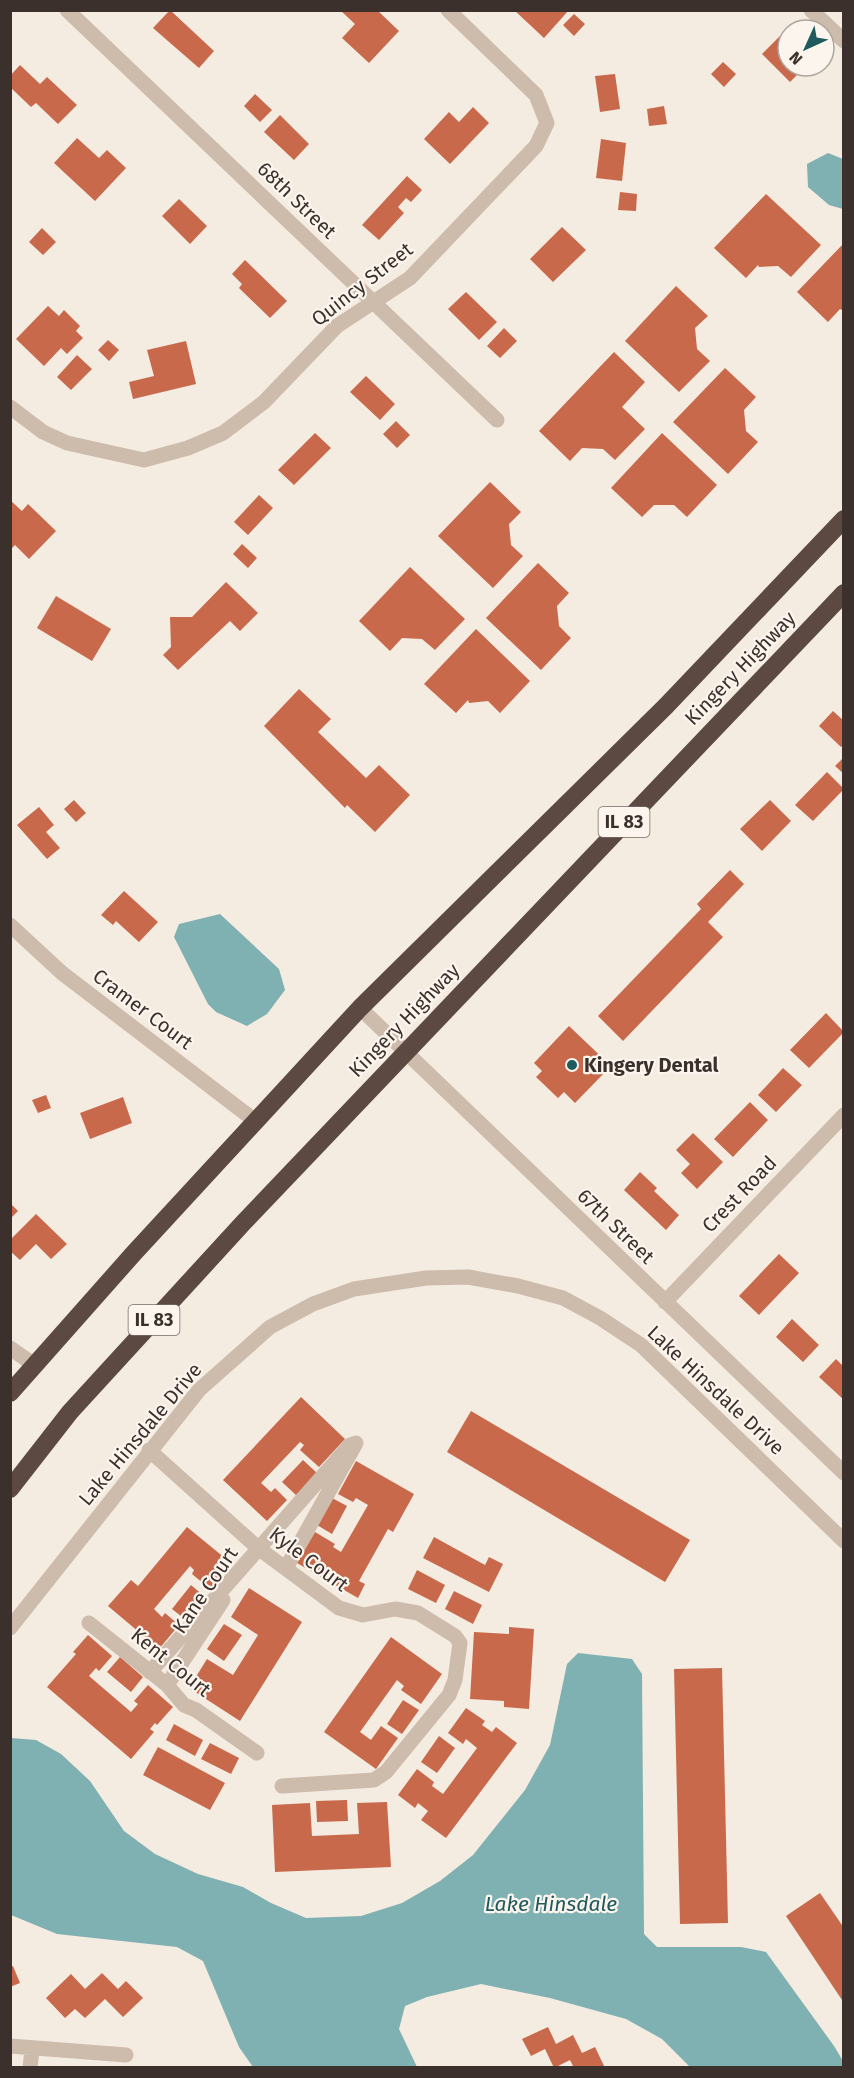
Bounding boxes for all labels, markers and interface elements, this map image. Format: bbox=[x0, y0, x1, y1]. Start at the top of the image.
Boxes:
north arrow bbox=[776, 18, 836, 78]
text: N bbox=[785, 48, 806, 69]
street label: 68th Street bbox=[253, 157, 342, 244]
street label: Quincy Street bbox=[307, 237, 418, 331]
street label: Kingery Highway bbox=[680, 606, 800, 730]
road number: IL 83 bbox=[598, 807, 650, 837]
street label: Kingery Highway bbox=[344, 958, 464, 1082]
street label: Cramer Court bbox=[88, 964, 198, 1055]
place label: Kingery Dental bbox=[584, 1053, 718, 1077]
marker: Kingery Dental bbox=[565, 1058, 579, 1072]
street label: Crest Road bbox=[697, 1151, 781, 1237]
street label: 67th Street bbox=[573, 1183, 660, 1269]
road number: IL 83 bbox=[128, 1305, 180, 1335]
street label: Lake Hinsdale Drive bbox=[642, 1320, 790, 1460]
street label: Lake Hinsdale Drive bbox=[73, 1358, 207, 1510]
street label: Kyle Court bbox=[265, 1522, 354, 1597]
street label: Kane Court bbox=[167, 1541, 243, 1638]
street label: Kent Court bbox=[126, 1623, 216, 1702]
water label: Lake Hinsdale bbox=[485, 1891, 617, 1917]

